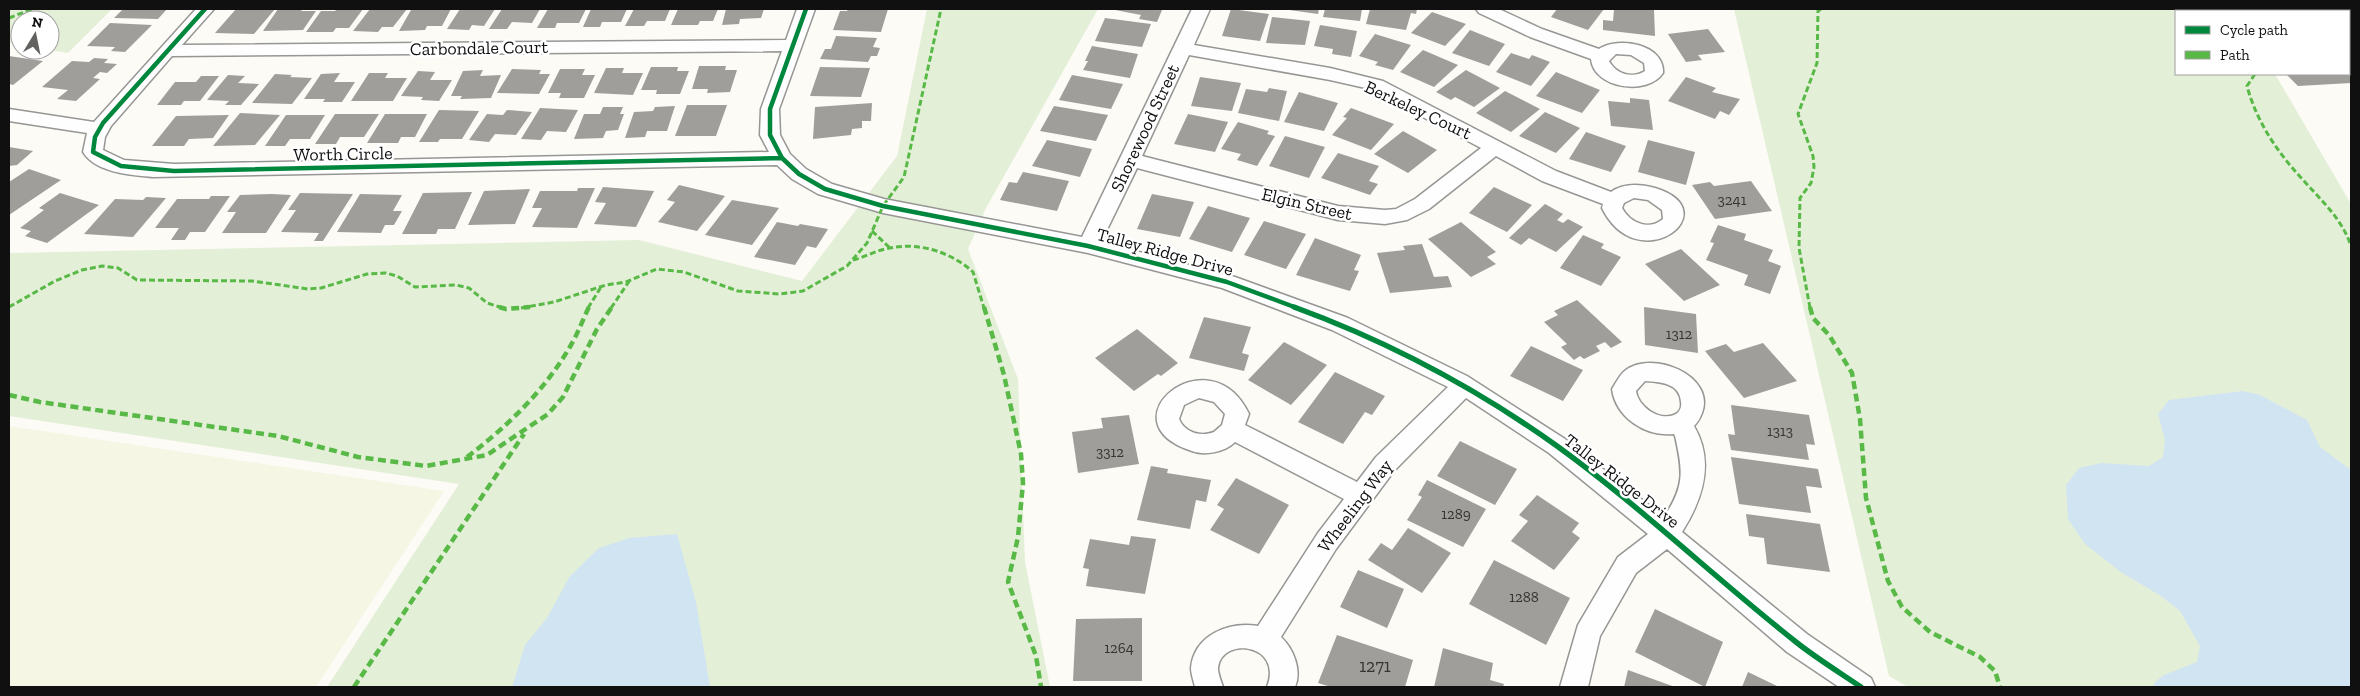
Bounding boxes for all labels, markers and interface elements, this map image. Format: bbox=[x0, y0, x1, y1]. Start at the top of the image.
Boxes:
north arrow bbox=[10, 10, 60, 60]
legend bbox=[2175, 10, 2350, 75]
text: N bbox=[30, 13, 44, 32]
text: Cycle path bbox=[2220, 21, 2289, 39]
street label: Carbondale Court bbox=[410, 36, 549, 60]
text: Path bbox=[2220, 46, 2250, 64]
street label: Shorewood Street bbox=[1106, 60, 1184, 195]
street label: Berkeley Court bbox=[1361, 76, 1475, 144]
street label: Worth Circle bbox=[293, 142, 393, 166]
street label: Elgin Street bbox=[1260, 183, 1355, 225]
house number: 3241 bbox=[1718, 191, 1747, 209]
street label: Talley Ridge Drive bbox=[1094, 223, 1236, 281]
house number: 1312 bbox=[1666, 325, 1693, 343]
house number: 1313 bbox=[1767, 422, 1793, 440]
street label: Talley Ridge Drive bbox=[1560, 429, 1684, 533]
house number: 3312 bbox=[1096, 443, 1124, 461]
street label: Wheeling Way bbox=[1313, 454, 1398, 557]
house number: 1289 bbox=[1441, 505, 1471, 523]
house number: 1288 bbox=[1509, 588, 1539, 606]
house number: 1264 bbox=[1104, 639, 1134, 657]
house number: 1271 bbox=[1359, 655, 1391, 677]

